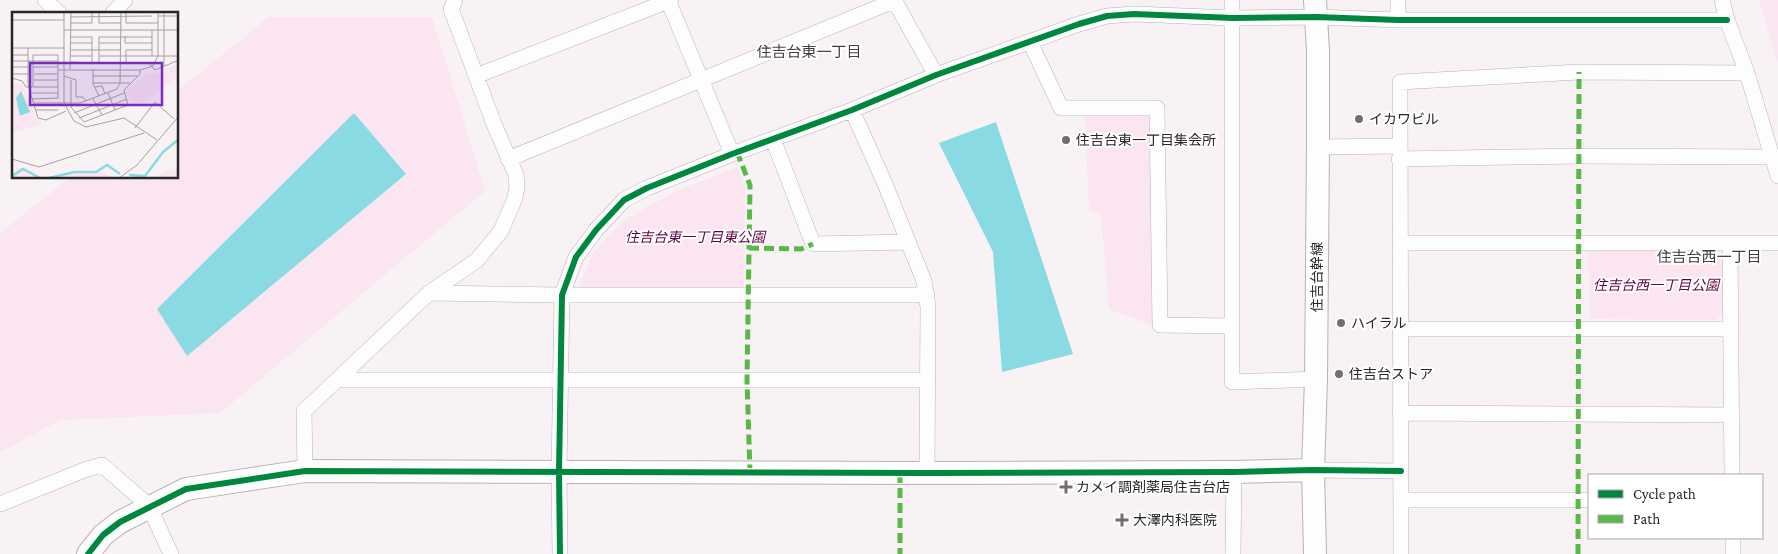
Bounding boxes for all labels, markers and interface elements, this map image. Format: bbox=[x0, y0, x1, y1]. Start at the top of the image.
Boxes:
inset map bbox=[12, 12, 179, 179]
district label: 住吉台東一丁目 bbox=[756, 44, 862, 60]
place label: イカワビル bbox=[1369, 111, 1439, 127]
marker: イカワビル bbox=[1353, 113, 1365, 125]
place label: 住吉台東一丁目集会所 bbox=[1076, 132, 1216, 148]
marker: 住吉台東一丁目集会所 bbox=[1060, 134, 1072, 146]
park label: 住吉台東一丁目東公園 bbox=[625, 229, 767, 245]
street label: 住吉台幹線 bbox=[1309, 242, 1325, 312]
district label: 住吉台西一丁目 bbox=[1656, 249, 1762, 265]
park label: 住吉台西一丁目公園 bbox=[1593, 277, 1721, 293]
place label: ハイラル bbox=[1351, 315, 1407, 331]
marker: ハイラル bbox=[1335, 317, 1347, 329]
place label: 住吉台ストア bbox=[1349, 366, 1433, 382]
marker: 住吉台ストア bbox=[1333, 368, 1345, 380]
legend bbox=[1588, 474, 1763, 539]
place label: カメイ調剤薬局住吉台店 bbox=[1076, 479, 1230, 495]
marker: カメイ調剤薬局住吉台店 bbox=[1060, 481, 1072, 493]
text: Cycle path bbox=[1633, 486, 1696, 503]
text: Path bbox=[1633, 511, 1660, 527]
place label: 大澤内科医院 bbox=[1133, 512, 1217, 528]
marker: 大澤内科医院 bbox=[1115, 513, 1129, 527]

